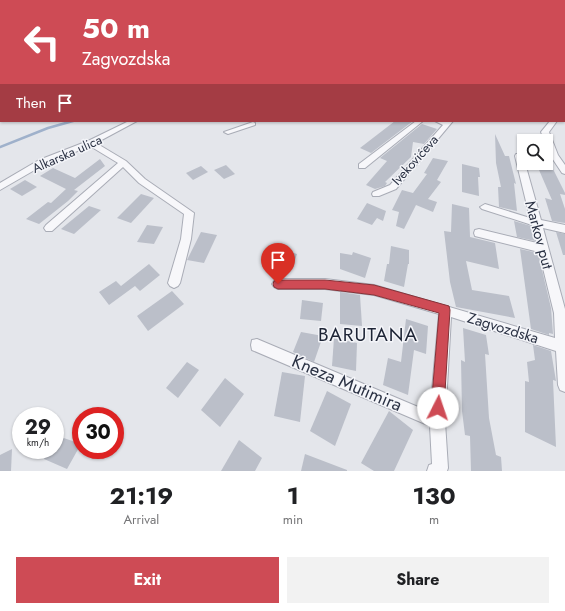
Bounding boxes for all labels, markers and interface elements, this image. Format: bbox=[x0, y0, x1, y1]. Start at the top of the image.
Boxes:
text: 50 m bbox=[82, 8, 150, 49]
icon: left bbox=[16, 16, 68, 68]
text: Zagvozdska bbox=[82, 46, 170, 72]
text: Then bbox=[16, 92, 46, 114]
icon: arrive bbox=[54, 92, 76, 114]
street label: Alkarska ulica bbox=[29, 130, 105, 178]
street label: Ivekovićeva bbox=[387, 131, 443, 189]
map controls bbox=[517, 134, 553, 170]
button: search bbox=[517, 134, 553, 170]
street label: Markov put bbox=[519, 198, 559, 272]
pin bbox=[261, 243, 295, 284]
icon: arrive bbox=[267, 249, 289, 271]
street label: Zagvozdska bbox=[465, 307, 541, 349]
district label: BARUTANA bbox=[318, 321, 418, 348]
street label: Kneza Mutimira bbox=[288, 348, 406, 418]
position arrow bbox=[417, 387, 459, 429]
speed limit sign: 30 bbox=[72, 407, 124, 459]
text: 29 bbox=[25, 413, 51, 442]
text: km/h bbox=[27, 435, 49, 450]
text: 21:19 bbox=[109, 478, 173, 513]
text: 1 bbox=[287, 478, 299, 513]
text: 130 bbox=[413, 478, 456, 513]
text: Arrival bbox=[123, 510, 159, 529]
text: min bbox=[283, 510, 303, 529]
text: m bbox=[429, 510, 439, 529]
button: Exit bbox=[16, 557, 279, 603]
button: Share bbox=[287, 557, 549, 603]

